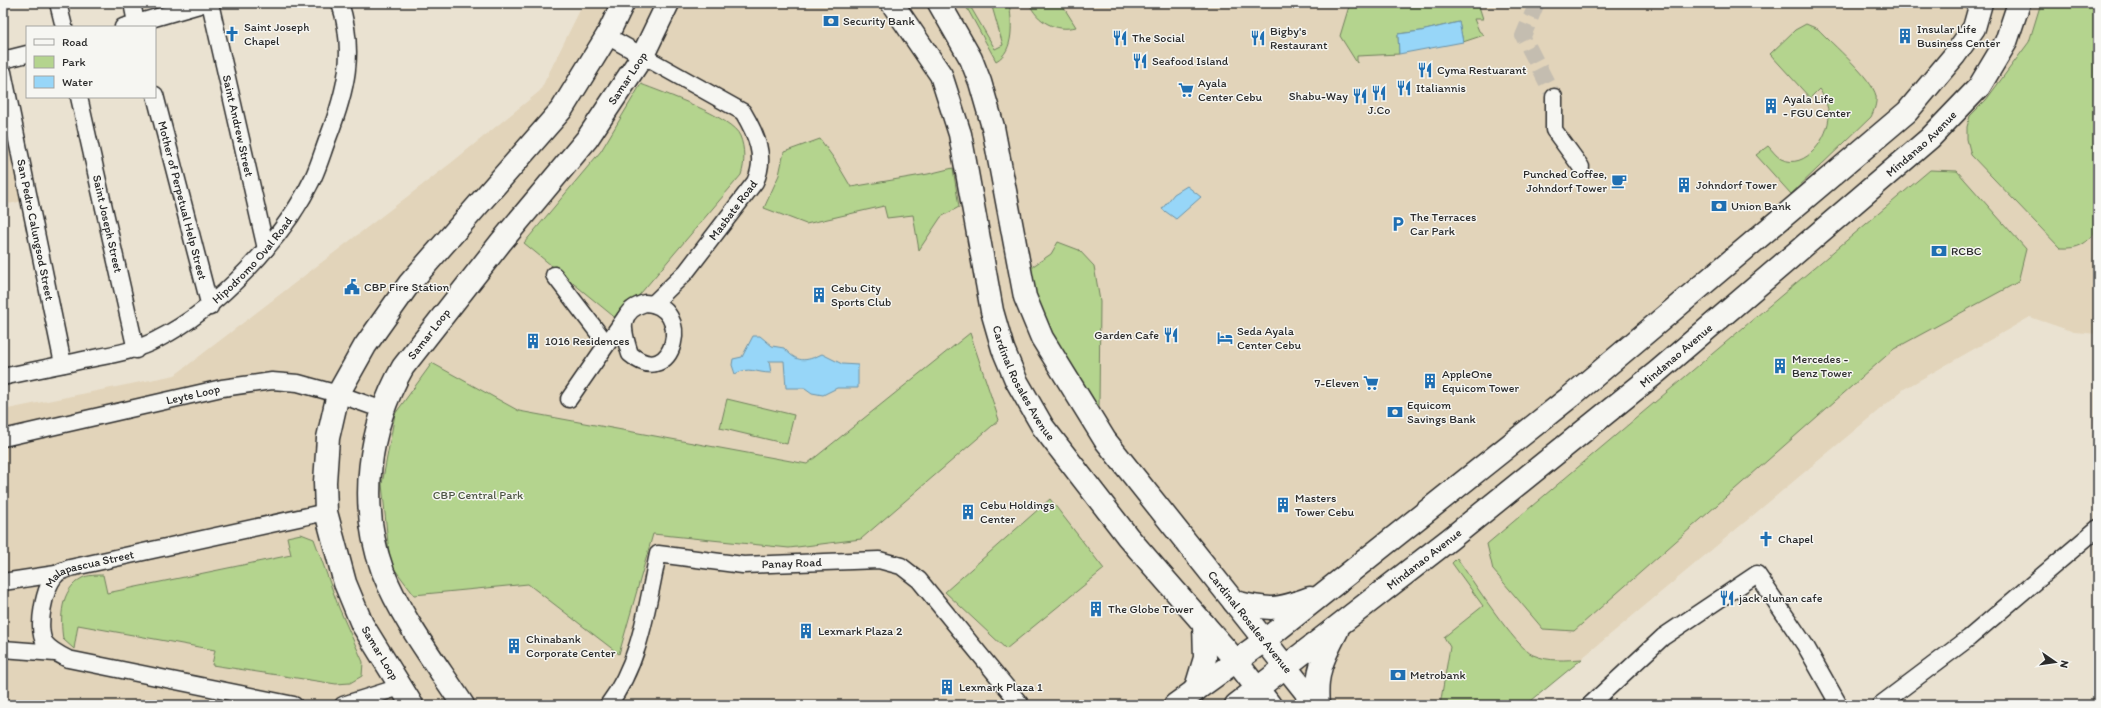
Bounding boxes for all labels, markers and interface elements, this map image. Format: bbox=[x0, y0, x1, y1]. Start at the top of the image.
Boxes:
bank icon: Security Bank bbox=[822, 12, 840, 30]
place label: Security Bank bbox=[843, 14, 915, 28]
place label: Saint Joseph Chapel bbox=[244, 20, 309, 48]
place label: Insular Life Business Center bbox=[1917, 22, 2000, 50]
place label: Bigby's Restaurant bbox=[1270, 24, 1328, 52]
church icon: Saint Joseph Chapel bbox=[223, 25, 241, 43]
legend bbox=[26, 26, 156, 98]
building icon: Insular Life Business Center bbox=[1896, 27, 1914, 45]
restaurant icon: The Social bbox=[1111, 29, 1129, 47]
restaurant icon: Bigby's Restaurant bbox=[1249, 29, 1267, 47]
place label: The Social bbox=[1132, 31, 1185, 45]
text: Road bbox=[62, 35, 88, 49]
street label: Samar Loop bbox=[605, 49, 650, 108]
restaurant icon: Seafood Island bbox=[1131, 52, 1149, 70]
place label: Seafood Island bbox=[1152, 54, 1229, 68]
text: Park bbox=[62, 55, 86, 69]
restaurant icon: Cyma Restuarant bbox=[1416, 61, 1434, 79]
place label: Cyma Restuarant bbox=[1437, 63, 1527, 77]
street label: Saint Andrew Street bbox=[220, 74, 256, 179]
text: Water bbox=[62, 75, 93, 89]
place label: Ayala Center Cebu bbox=[1198, 76, 1263, 104]
restaurant icon: Italiannis bbox=[1395, 79, 1413, 97]
supermarket icon: Ayala Center Cebu bbox=[1177, 81, 1195, 99]
place label: Italiannis bbox=[1416, 81, 1466, 95]
restaurant icon: J.Co bbox=[1370, 84, 1388, 102]
restaurant icon: Shabu-Way bbox=[1351, 87, 1369, 105]
place label: Shabu-Way bbox=[1289, 89, 1348, 103]
place label: Ayala Life - FGU Center bbox=[1783, 92, 1851, 120]
building icon: Ayala Life - FGU Center bbox=[1762, 97, 1780, 115]
place label: J.Co bbox=[1368, 103, 1390, 117]
street label: Mindanao Avenue bbox=[1883, 108, 1960, 180]
street label: Mother of Perpetual Help Street bbox=[155, 120, 210, 282]
street label: San Pedro Calungsod Street bbox=[14, 158, 57, 302]
place label: Punched Coffee, Johndorf Tower bbox=[1523, 167, 1607, 195]
cafe icon: Punched Coffee, Johndorf Tower bbox=[1610, 172, 1628, 190]
street label: Saint Joseph Street bbox=[90, 173, 126, 275]
building icon: Johndorf Tower bbox=[1675, 176, 1693, 194]
street label: Masbate Road bbox=[706, 177, 760, 243]
place label: Johndorf Tower bbox=[1696, 178, 1777, 192]
bank icon: Union Bank bbox=[1710, 197, 1728, 215]
place label: Union Bank bbox=[1731, 199, 1792, 213]
place label: The Terraces Car Park bbox=[1410, 210, 1476, 238]
street label: Hipodromo Oval Road bbox=[209, 214, 295, 307]
parking icon: The Terraces Car Park bbox=[1389, 215, 1407, 233]
bank icon: RCBC bbox=[1930, 242, 1948, 260]
place label: RCBC bbox=[1951, 244, 1982, 258]
public building icon: CBP Fire Station bbox=[343, 278, 361, 296]
place label: CBP Fire Station bbox=[364, 280, 450, 294]
place label: Cebu City Sports Club bbox=[831, 281, 891, 309]
building icon: Cebu City Sports Club bbox=[810, 286, 828, 304]
street label: Samar Loop bbox=[405, 306, 453, 362]
street label: Mindanao Avenue bbox=[1637, 320, 1715, 390]
street label: Cardinal Rosales Avenue bbox=[990, 324, 1058, 444]
place label: Seda Ayala Center Cebu bbox=[1237, 324, 1302, 352]
restaurant icon: Garden Cafe bbox=[1162, 326, 1180, 344]
place label: Garden Cafe bbox=[1094, 328, 1159, 342]
hotel icon: Seda Ayala Center Cebu bbox=[1216, 329, 1234, 347]
building icon: 1016 Residences bbox=[524, 332, 542, 350]
place label: 1016 Residences bbox=[545, 334, 630, 348]
place label: Mercedes - Benz Tower bbox=[1792, 352, 1852, 380]
building icon: Mercedes - Benz Tower bbox=[1771, 357, 1789, 375]
place label: AppleOne Equicom Tower bbox=[1442, 367, 1519, 395]
building icon: AppleOne Equicom Tower bbox=[1421, 372, 1439, 390]
supermarket icon: 7-Eleven bbox=[1362, 374, 1380, 392]
place label: 7-Eleven bbox=[1314, 376, 1359, 390]
street label: Leyte Loop bbox=[165, 382, 221, 408]
place label: Equicom Savings Bank bbox=[1407, 398, 1477, 426]
bank icon: Equicom Savings Bank bbox=[1386, 403, 1404, 421]
park label: CBP Central Park bbox=[433, 488, 524, 502]
place label: Masters Tower Cebu bbox=[1295, 491, 1355, 519]
building icon: Masters Tower Cebu bbox=[1274, 496, 1292, 514]
place label: Cebu Holdings Center bbox=[980, 498, 1055, 526]
building icon: Cebu Holdings Center bbox=[959, 503, 977, 521]
street label: Mindanao Avenue bbox=[1384, 525, 1465, 593]
church icon: Chapel bbox=[1757, 530, 1775, 548]
place label: Chapel bbox=[1778, 532, 1814, 546]
street label: Malapascua Street bbox=[42, 547, 136, 590]
street label: Panay Road bbox=[761, 555, 822, 571]
street label: Cardinal Rosales Avenue bbox=[1205, 568, 1295, 676]
restaurant icon: jack alunan cafe bbox=[1718, 589, 1736, 607]
place label: jack alunan cafe bbox=[1738, 591, 1823, 605]
building icon: The Globe Tower bbox=[1087, 600, 1105, 618]
place label: The Globe Tower bbox=[1108, 602, 1194, 616]
building icon: Lexmark Plaza 2 bbox=[797, 622, 815, 640]
street label: Samar Loop bbox=[358, 623, 402, 683]
place label: Lexmark Plaza 2 bbox=[818, 624, 903, 638]
place label: Chinabank Corporate Center bbox=[526, 632, 616, 660]
building icon: Chinabank Corporate Center bbox=[505, 637, 523, 655]
north arrow bbox=[2035, 642, 2075, 682]
text: N bbox=[2057, 659, 2071, 669]
bank icon: Metrobank bbox=[1389, 666, 1407, 684]
place label: Metrobank bbox=[1410, 668, 1466, 682]
building icon: Lexmark Plaza 1 bbox=[938, 678, 956, 696]
place label: Lexmark Plaza 1 bbox=[959, 680, 1043, 694]

